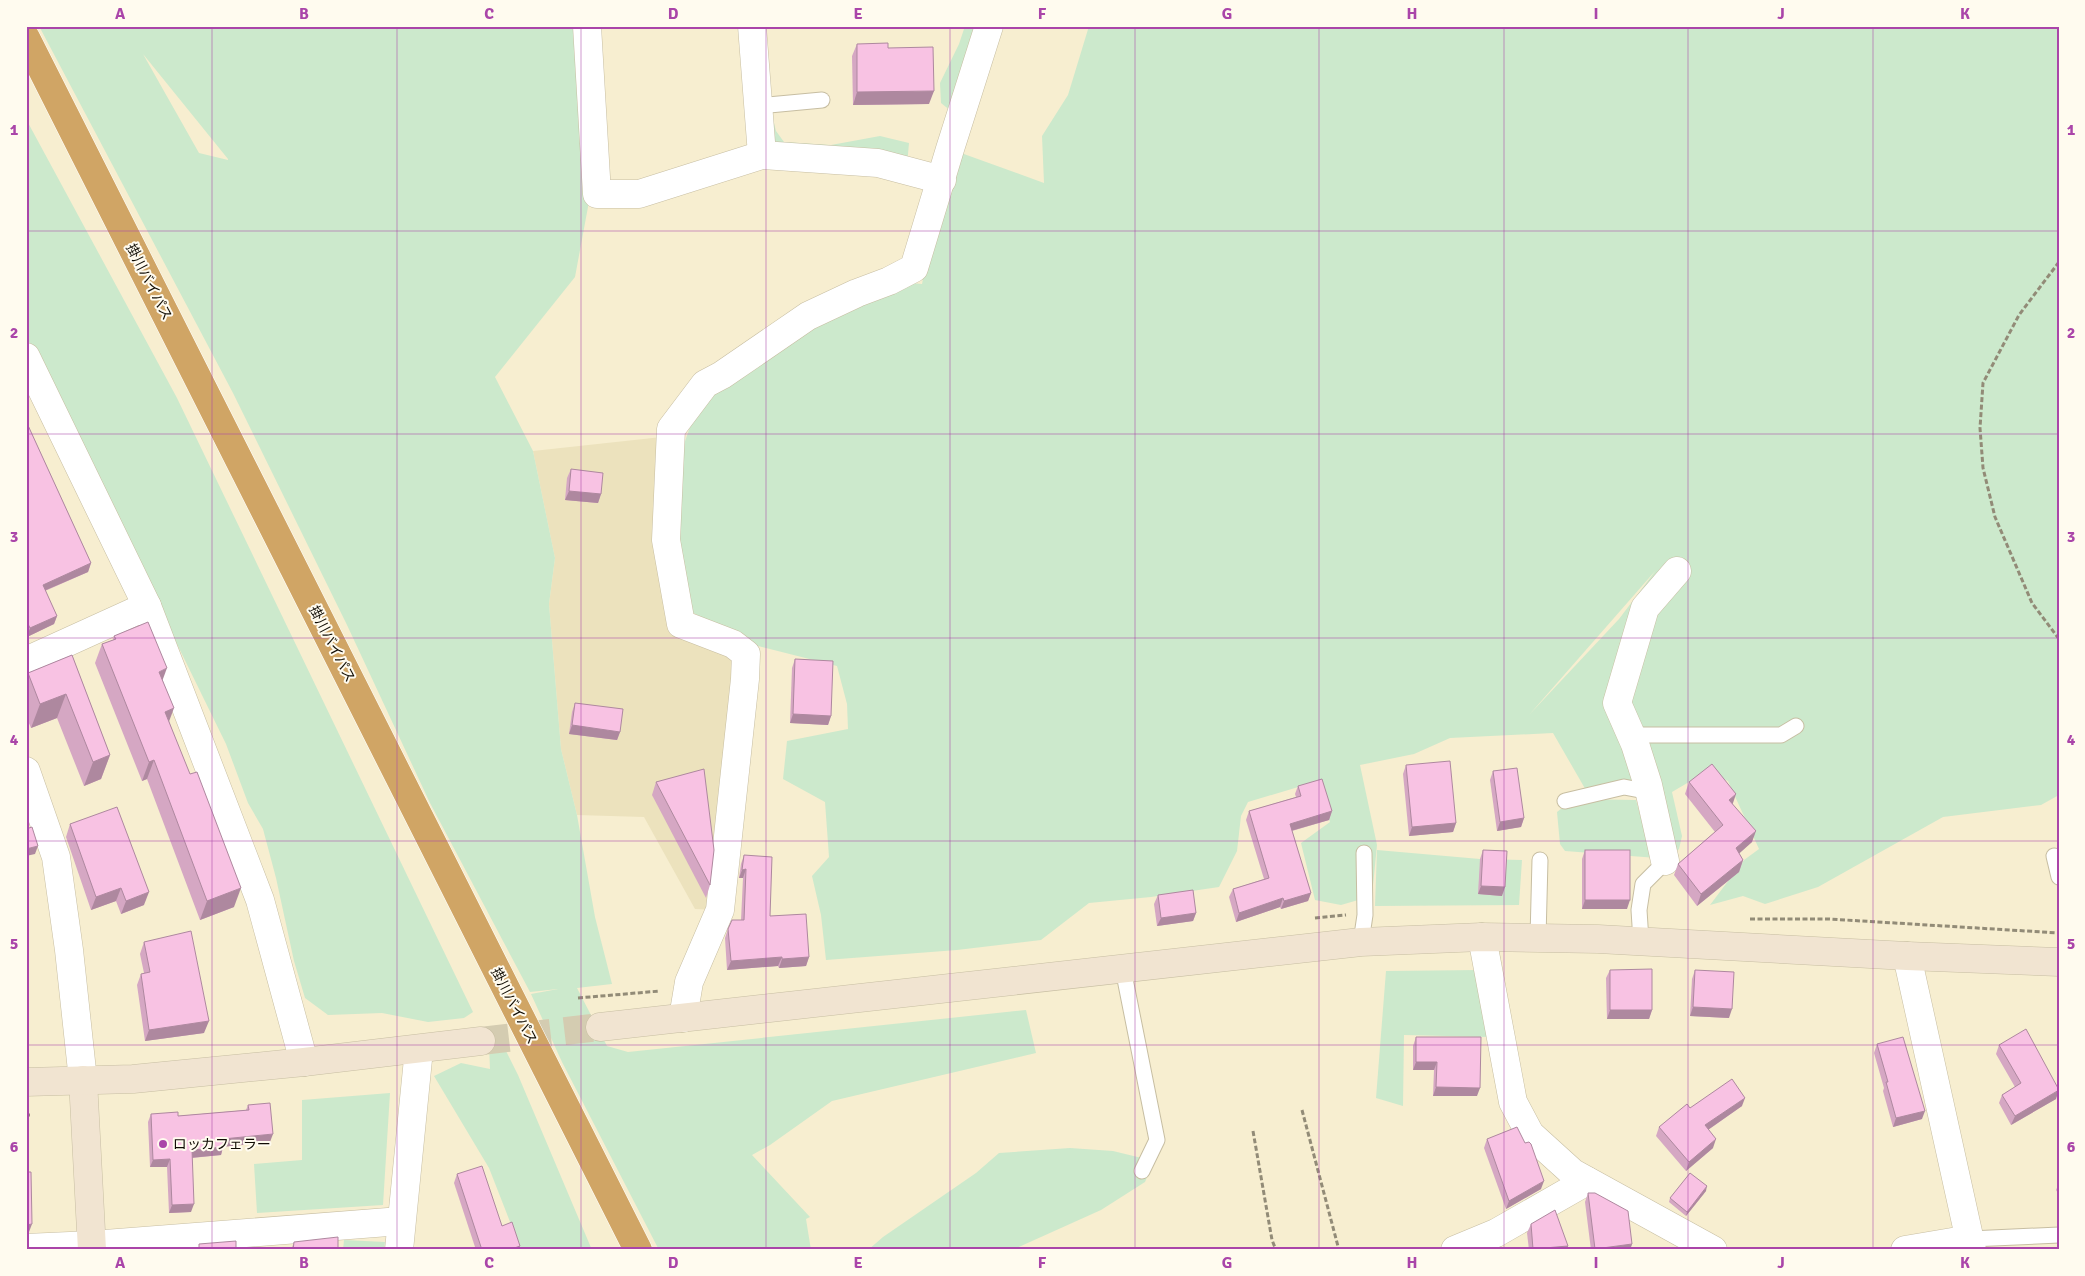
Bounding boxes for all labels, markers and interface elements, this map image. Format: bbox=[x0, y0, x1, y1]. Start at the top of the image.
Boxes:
text: A bbox=[115, 4, 126, 24]
text: B bbox=[299, 4, 309, 24]
text: C bbox=[484, 4, 494, 24]
text: D bbox=[668, 4, 679, 24]
text: E bbox=[853, 4, 863, 24]
text: F bbox=[1038, 4, 1047, 24]
text: G bbox=[1222, 4, 1232, 24]
text: H bbox=[1407, 4, 1417, 24]
text: I bbox=[1593, 4, 1599, 24]
text: J bbox=[1777, 4, 1785, 24]
text: K bbox=[1960, 4, 1970, 24]
text: 1 bbox=[10, 120, 19, 140]
text: 1 bbox=[2067, 120, 2076, 140]
street label: 掛川バイパス bbox=[122, 241, 176, 323]
text: 2 bbox=[10, 323, 18, 343]
text: 2 bbox=[2067, 323, 2075, 343]
text: 3 bbox=[10, 527, 18, 547]
text: 3 bbox=[2067, 527, 2075, 547]
street label: 掛川バイパス bbox=[305, 603, 359, 685]
text: 4 bbox=[10, 730, 19, 750]
text: 4 bbox=[2067, 730, 2076, 750]
text: 5 bbox=[10, 934, 18, 954]
text: 5 bbox=[2067, 934, 2075, 954]
street label: 掛川バイパス bbox=[487, 965, 541, 1047]
place label: ロッカフェラー bbox=[173, 1136, 271, 1153]
text: 6 bbox=[10, 1137, 19, 1157]
text: 6 bbox=[2067, 1137, 2076, 1157]
marker: ロッカフェラー bbox=[157, 1138, 169, 1150]
text: A bbox=[115, 1253, 126, 1273]
text: B bbox=[299, 1253, 309, 1273]
text: C bbox=[484, 1253, 494, 1273]
text: D bbox=[668, 1253, 679, 1273]
text: E bbox=[853, 1253, 863, 1273]
text: F bbox=[1038, 1253, 1047, 1273]
text: G bbox=[1222, 1253, 1232, 1273]
text: H bbox=[1407, 1253, 1417, 1273]
text: I bbox=[1593, 1253, 1599, 1273]
text: J bbox=[1777, 1253, 1785, 1273]
text: K bbox=[1960, 1253, 1970, 1273]

